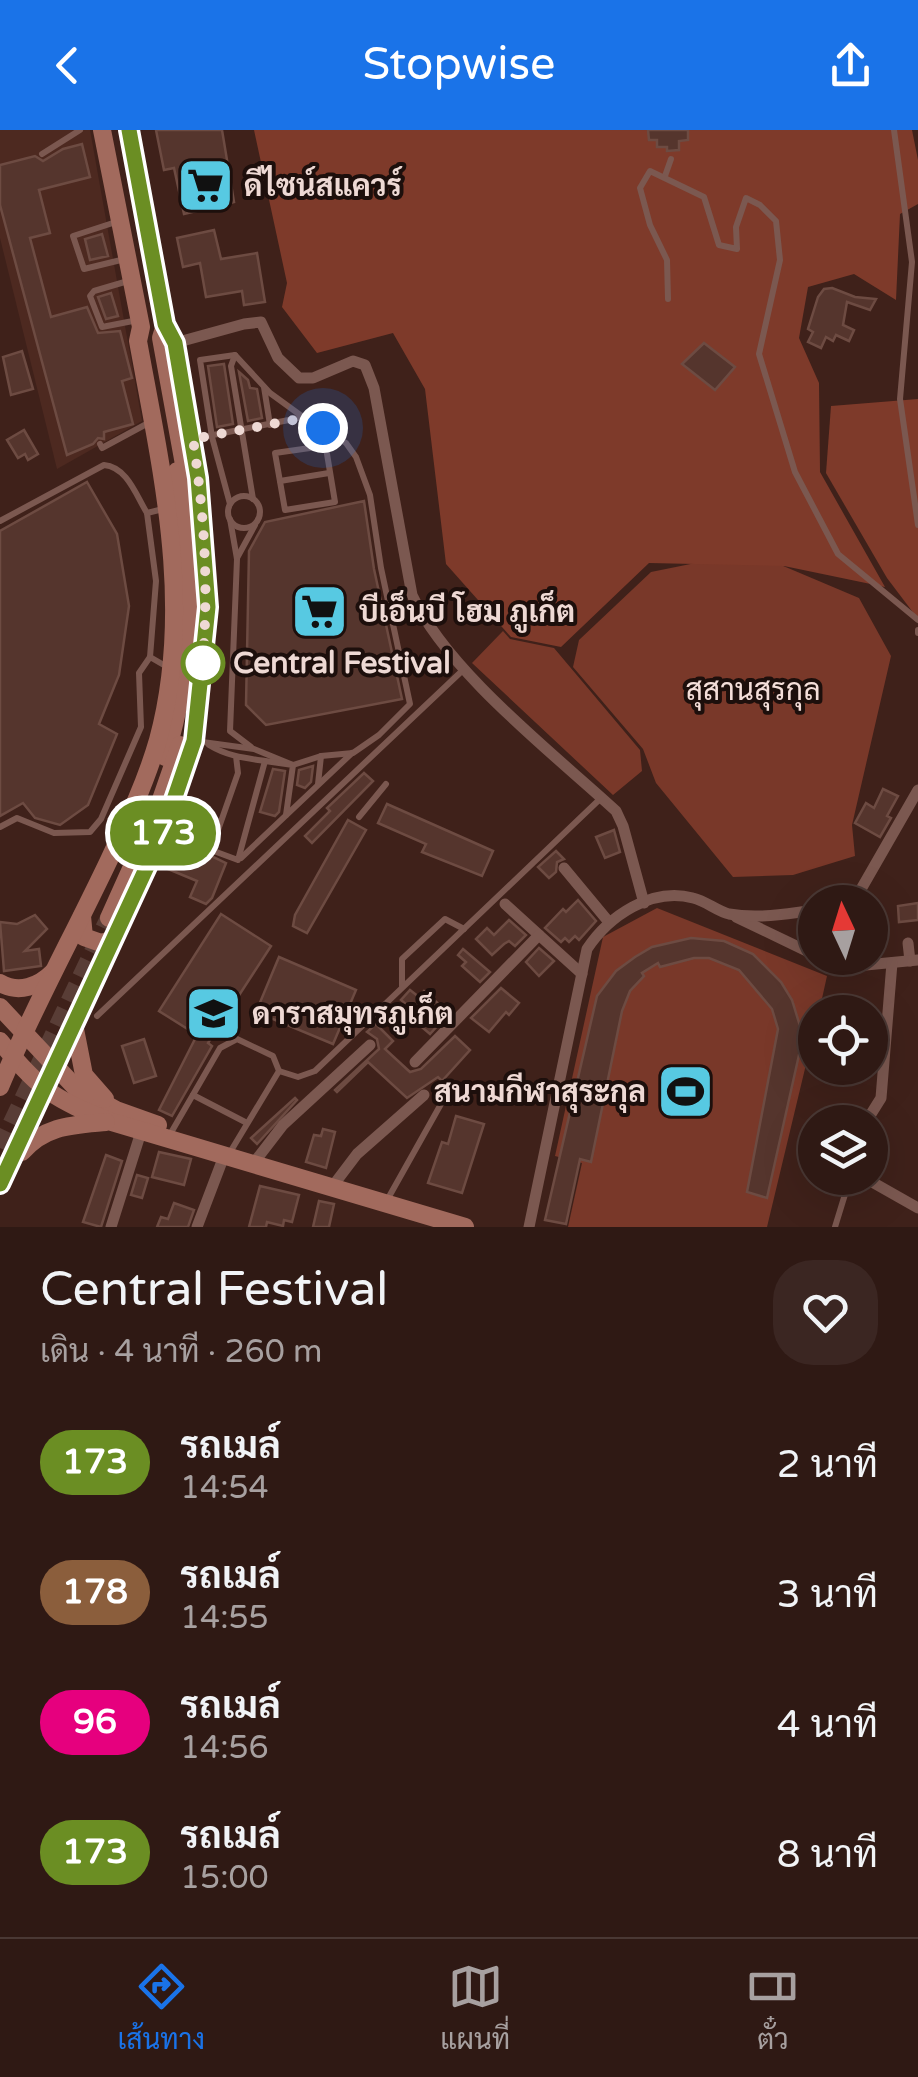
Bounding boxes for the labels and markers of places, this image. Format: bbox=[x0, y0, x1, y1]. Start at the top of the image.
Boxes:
supermarket icon: ดีไซน์สแควร์ bbox=[175, 156, 235, 216]
place label: ดีไซน์สแควร์ bbox=[244, 165, 403, 205]
supermarket icon: บีเอ็นบี โฮม ภูเก็ต bbox=[290, 582, 350, 642]
place label: บีเอ็นบี โฮม ภูเก็ต bbox=[359, 590, 575, 633]
marker: Central Festival bbox=[182, 642, 224, 684]
place label: Central Festival bbox=[233, 645, 451, 682]
school or university icon: ดาราสมุทรภูเก็ต bbox=[183, 984, 243, 1044]
place label: ดาราสมุทรภูเก็ต bbox=[252, 992, 454, 1035]
sports icon: สนามกีฬาสุระกุล bbox=[655, 1062, 715, 1122]
place label: สนามกีฬาสุระกุล bbox=[434, 1072, 646, 1113]

